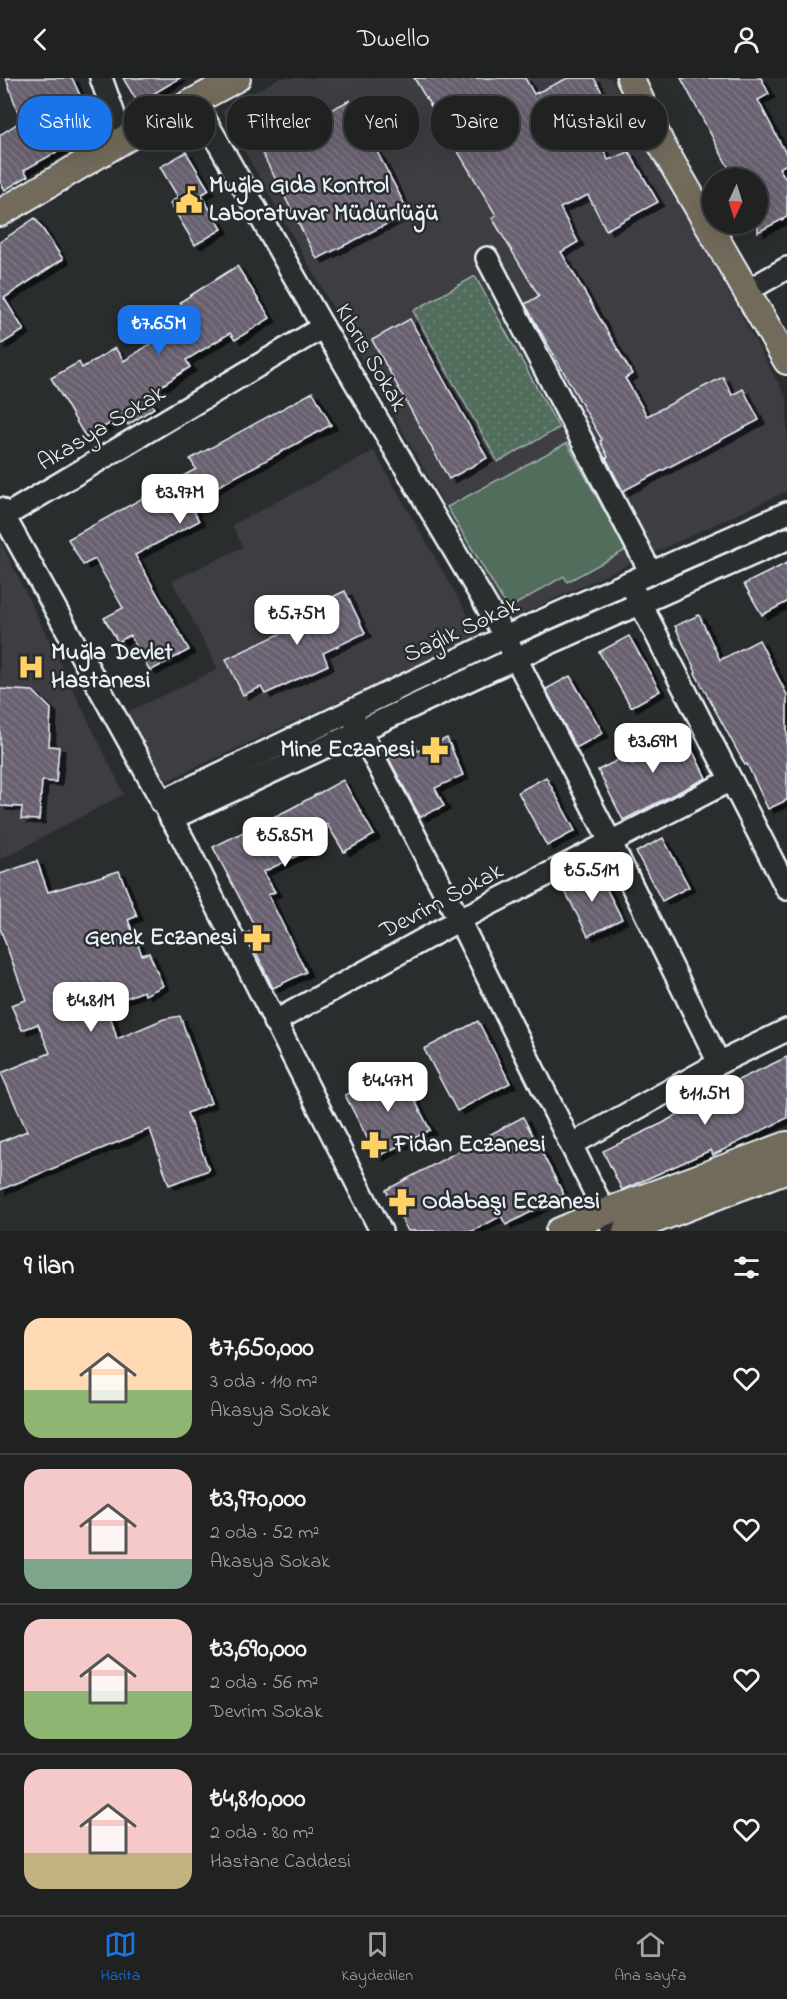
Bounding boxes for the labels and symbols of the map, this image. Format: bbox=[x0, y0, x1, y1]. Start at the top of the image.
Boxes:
north arrow bbox=[702, 168, 768, 234]
place label: Muğla Gıda Kontrol Laboratuvar Müdürlüğü bbox=[209, 169, 439, 233]
public building icon: Muğla Gıda Kontrol Laboratuvar Müdürlüğü bbox=[174, 185, 204, 215]
street label: Kıbrıs Sokak bbox=[325, 297, 415, 419]
pin: ₺7.65M bbox=[110, 305, 208, 356]
street label: Akasya Sokak bbox=[31, 377, 174, 482]
pin: ₺3.97M bbox=[131, 474, 229, 525]
street label: Sağlık Sokak bbox=[398, 589, 526, 673]
pin: ₺5.75M bbox=[248, 595, 346, 646]
place label: Muğla Devlet Hastanesi bbox=[51, 636, 173, 699]
hospital icon: Muğla Devlet Hastanesi bbox=[16, 652, 46, 682]
pin: ₺3.69M bbox=[604, 723, 702, 774]
place label: Mine Eczanesi bbox=[280, 733, 415, 768]
pharmacy icon: Mine Eczanesi bbox=[420, 735, 450, 765]
pin: ₺5.85M bbox=[236, 817, 334, 868]
pin: ₺5.51M bbox=[543, 852, 641, 903]
street label: Devrim Sokak bbox=[373, 855, 510, 950]
place label: Genek Eczanesi bbox=[85, 921, 237, 956]
pharmacy icon: Genek Eczanesi bbox=[242, 923, 272, 953]
pin: ₺4.81M bbox=[42, 982, 140, 1033]
pin: ₺4.47M bbox=[339, 1062, 437, 1113]
pin: ₺11.5M bbox=[656, 1075, 754, 1126]
place label: Fidan Eczanesi bbox=[393, 1128, 546, 1163]
pharmacy icon: Fidan Eczanesi bbox=[359, 1130, 389, 1160]
place label: Odabaşı Eczanesi bbox=[422, 1185, 600, 1220]
pharmacy icon: Odabaşı Eczanesi bbox=[387, 1187, 417, 1217]

